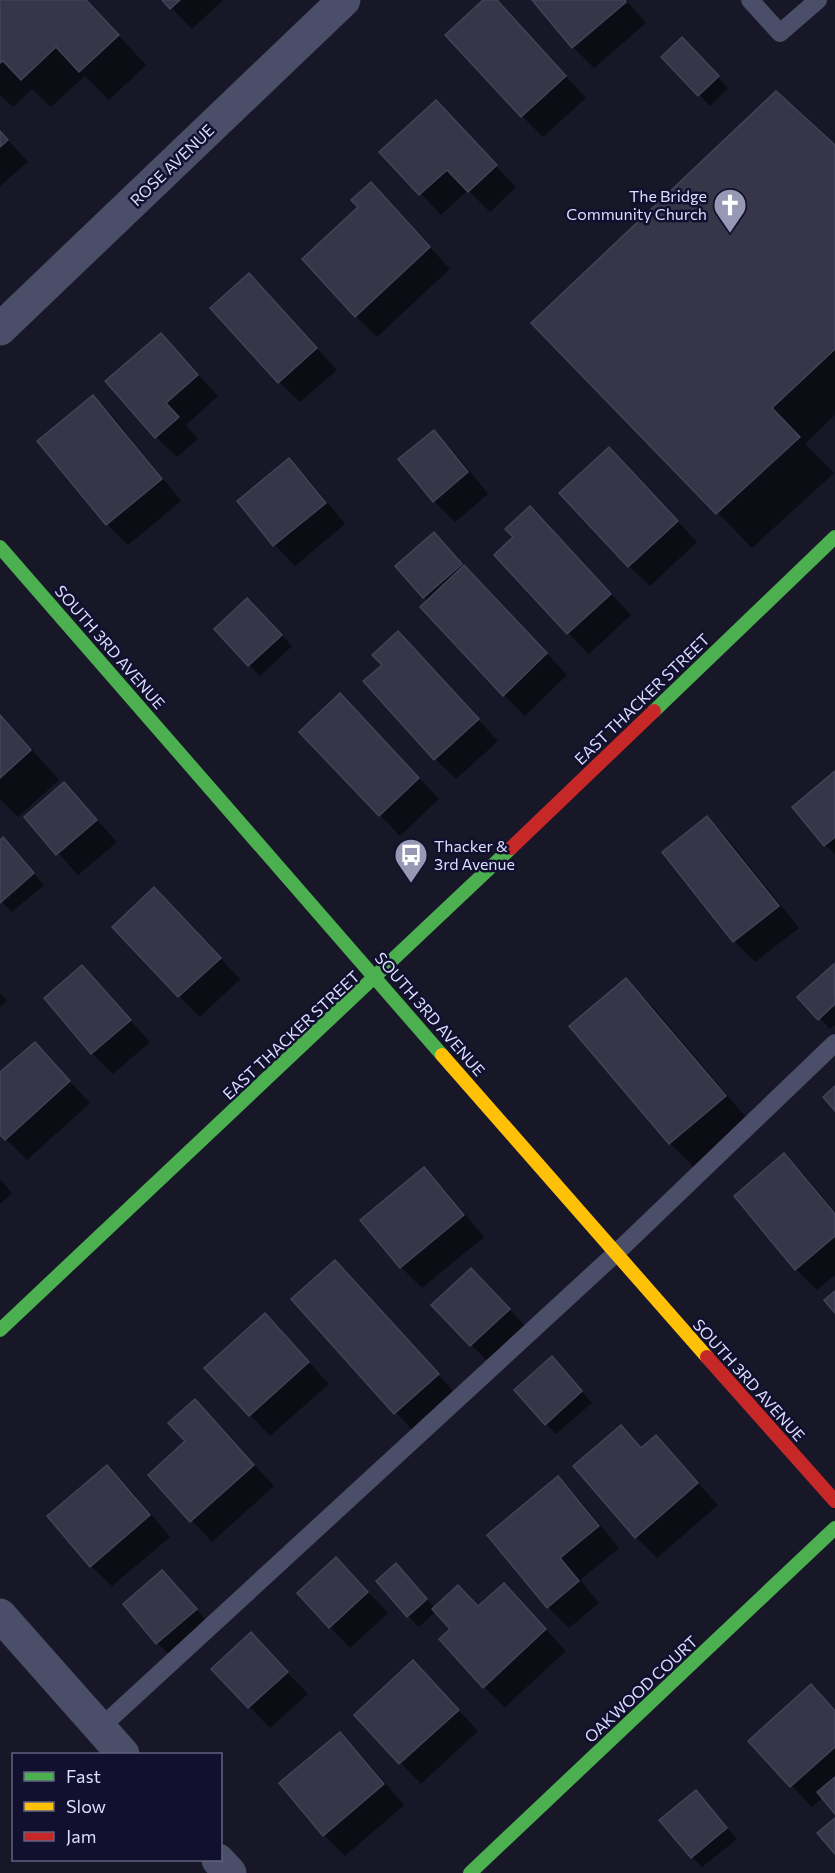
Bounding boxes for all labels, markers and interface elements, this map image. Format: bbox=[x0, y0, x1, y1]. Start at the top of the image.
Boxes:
street label: ROSE AVENUE bbox=[126, 120, 217, 209]
place label: The Bridge Community Church bbox=[566, 186, 707, 223]
church icon: The Bridge Community Church bbox=[712, 187, 748, 234]
street label: SOUTH 3RD AVENUE bbox=[51, 581, 169, 712]
street label: EAST THACKER STREET bbox=[570, 629, 713, 768]
place label: Thacker & 3rd Avenue bbox=[434, 836, 515, 873]
bus stop icon: Thacker & 3rd Avenue bbox=[393, 837, 429, 884]
street label: SOUTH 3RD AVENUE bbox=[371, 948, 489, 1079]
street label: EAST THACKER STREET bbox=[218, 966, 363, 1103]
street label: SOUTH 3RD AVENUE bbox=[690, 1315, 809, 1445]
street label: OAKWOOD COURT bbox=[580, 1631, 701, 1746]
legend bbox=[12, 1753, 222, 1861]
text: Fast bbox=[66, 1765, 101, 1787]
text: Slow bbox=[66, 1795, 106, 1817]
text: Jam bbox=[66, 1825, 96, 1847]

